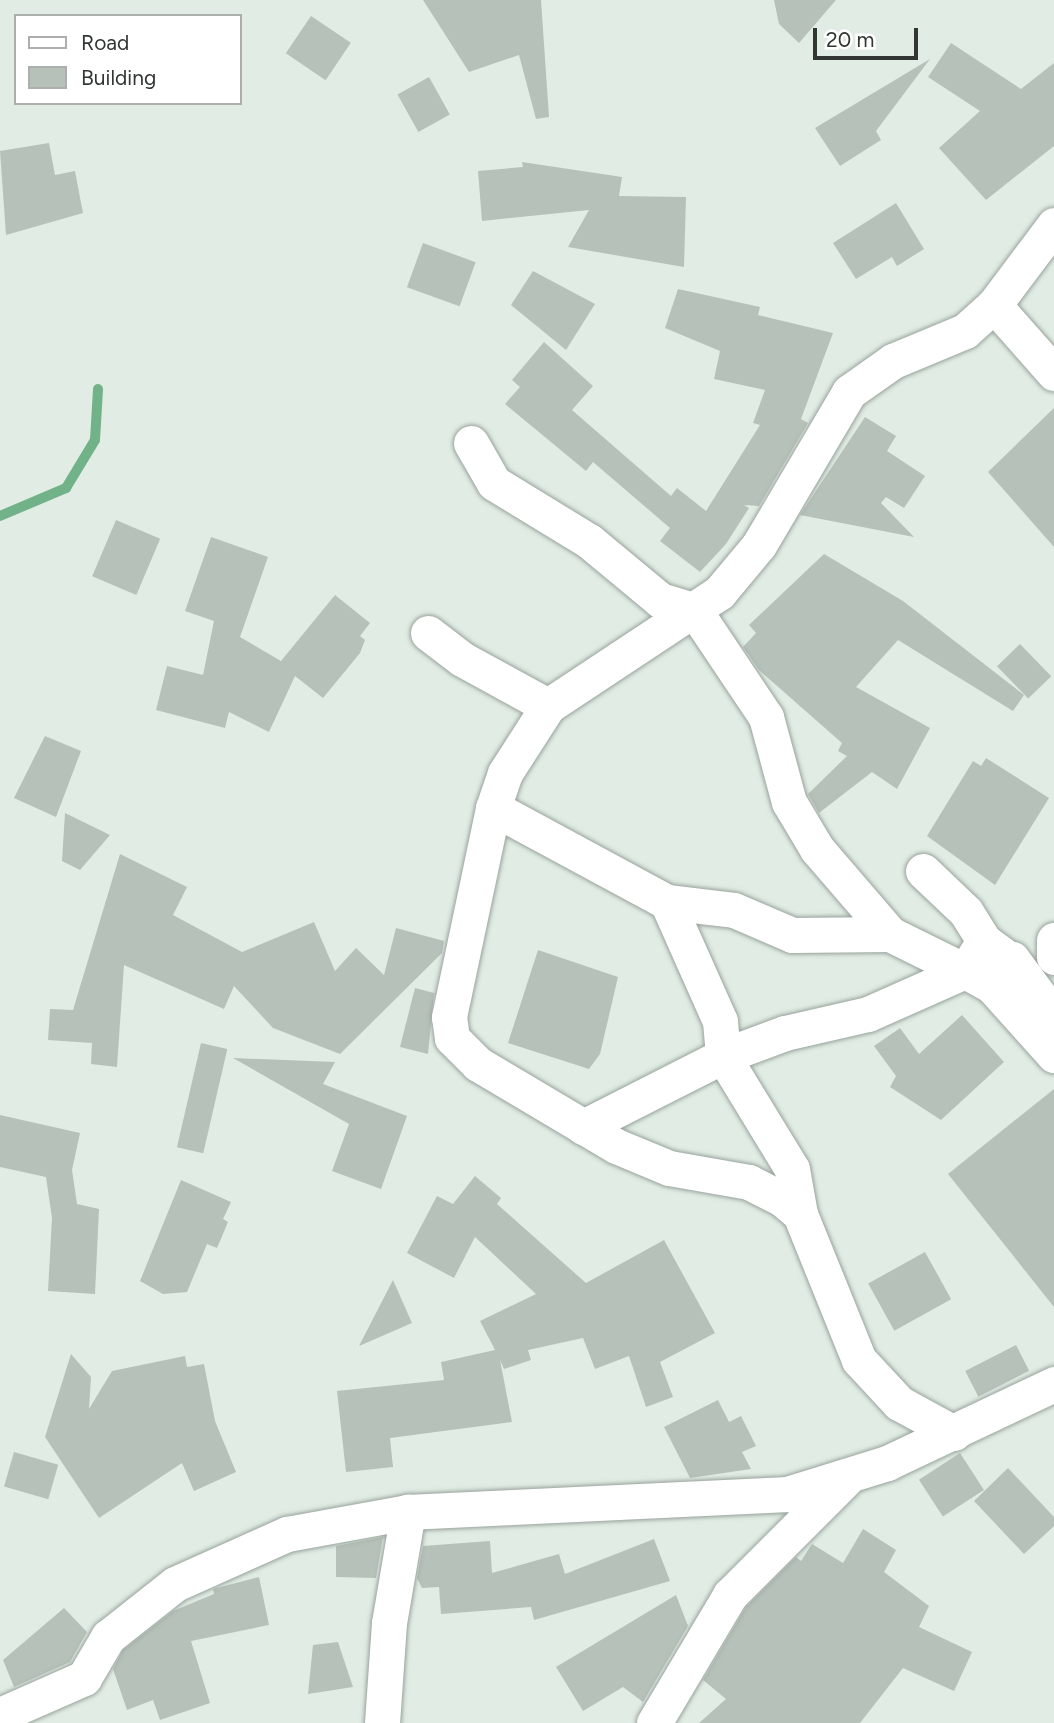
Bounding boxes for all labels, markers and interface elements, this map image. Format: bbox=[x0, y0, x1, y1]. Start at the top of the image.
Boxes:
legend bbox=[14, 14, 242, 105]
scale bar bbox=[816, 14, 921, 58]
text: 20 m bbox=[826, 27, 874, 52]
text: Road bbox=[81, 30, 129, 55]
text: Building bbox=[81, 65, 156, 90]

